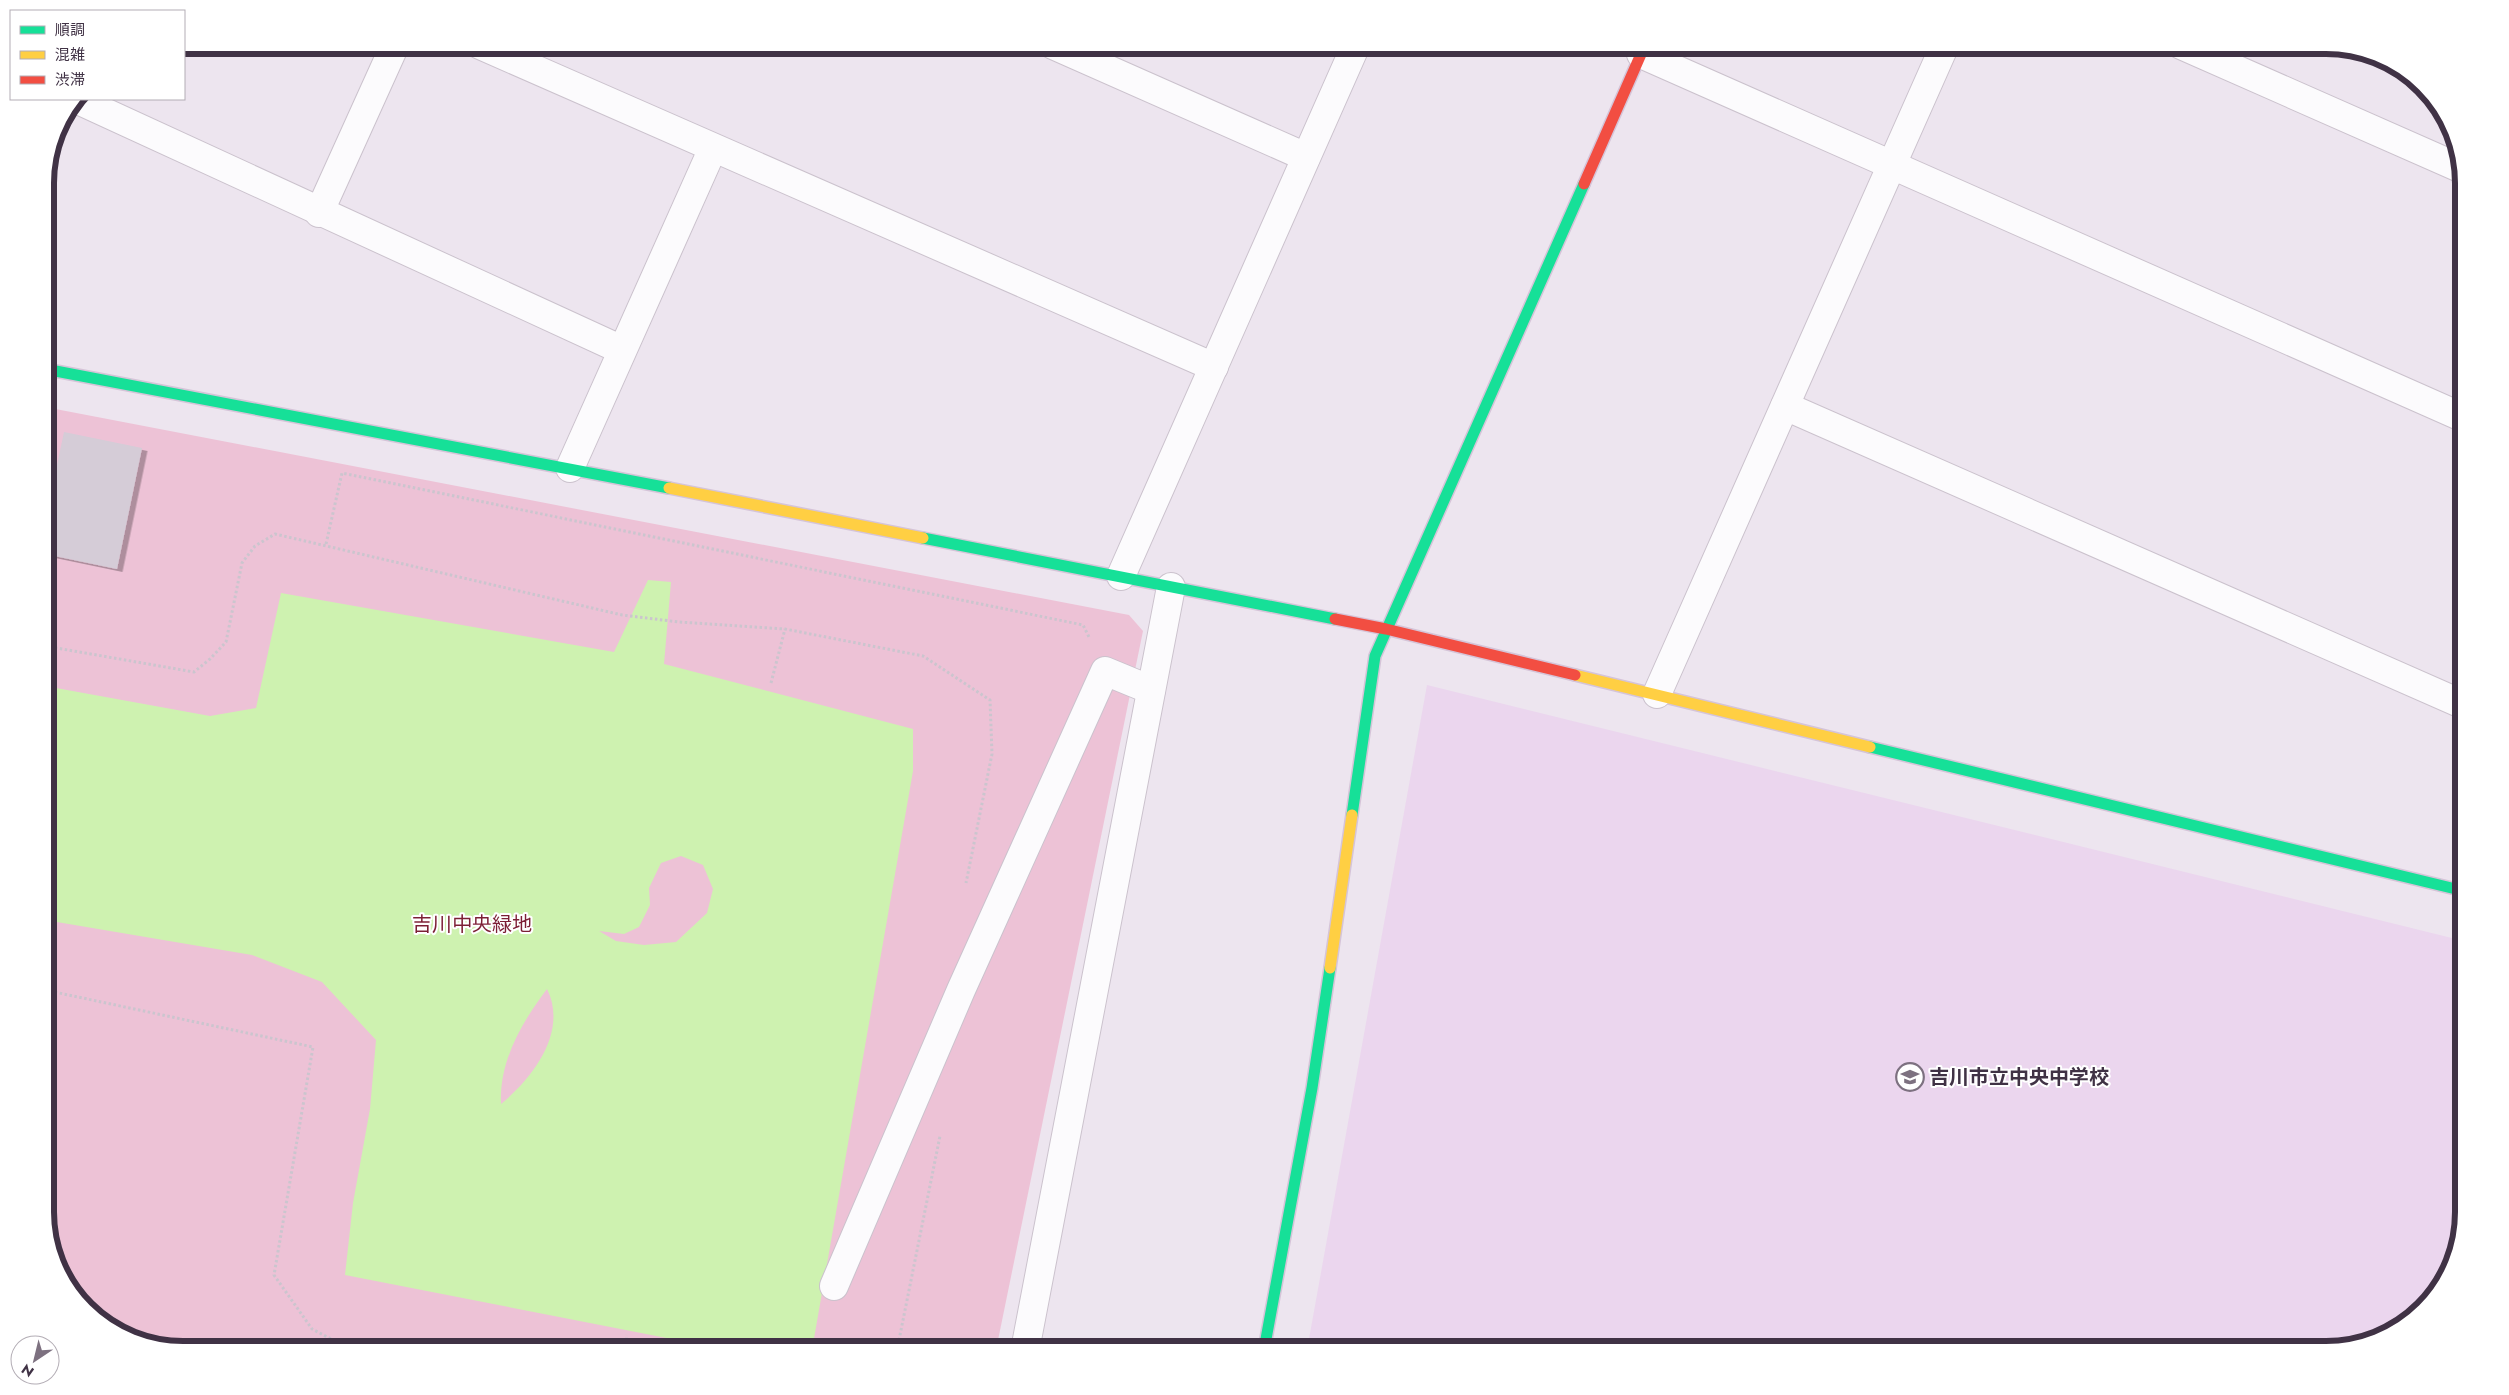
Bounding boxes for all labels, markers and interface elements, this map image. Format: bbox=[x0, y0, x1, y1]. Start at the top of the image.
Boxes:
legend bbox=[10, 10, 185, 100]
text: 順調 bbox=[55, 19, 85, 41]
text: 混雑 bbox=[55, 44, 85, 66]
text: 渋滞 bbox=[55, 69, 85, 91]
park label: 吉川中央緑地 bbox=[412, 910, 532, 939]
school or university icon: 吉川市立中央中学校 bbox=[1895, 1062, 1925, 1092]
place label: 吉川市立中央中学校 bbox=[1929, 1063, 2109, 1092]
north arrow bbox=[10, 1335, 60, 1385]
text: N bbox=[17, 1359, 38, 1382]

